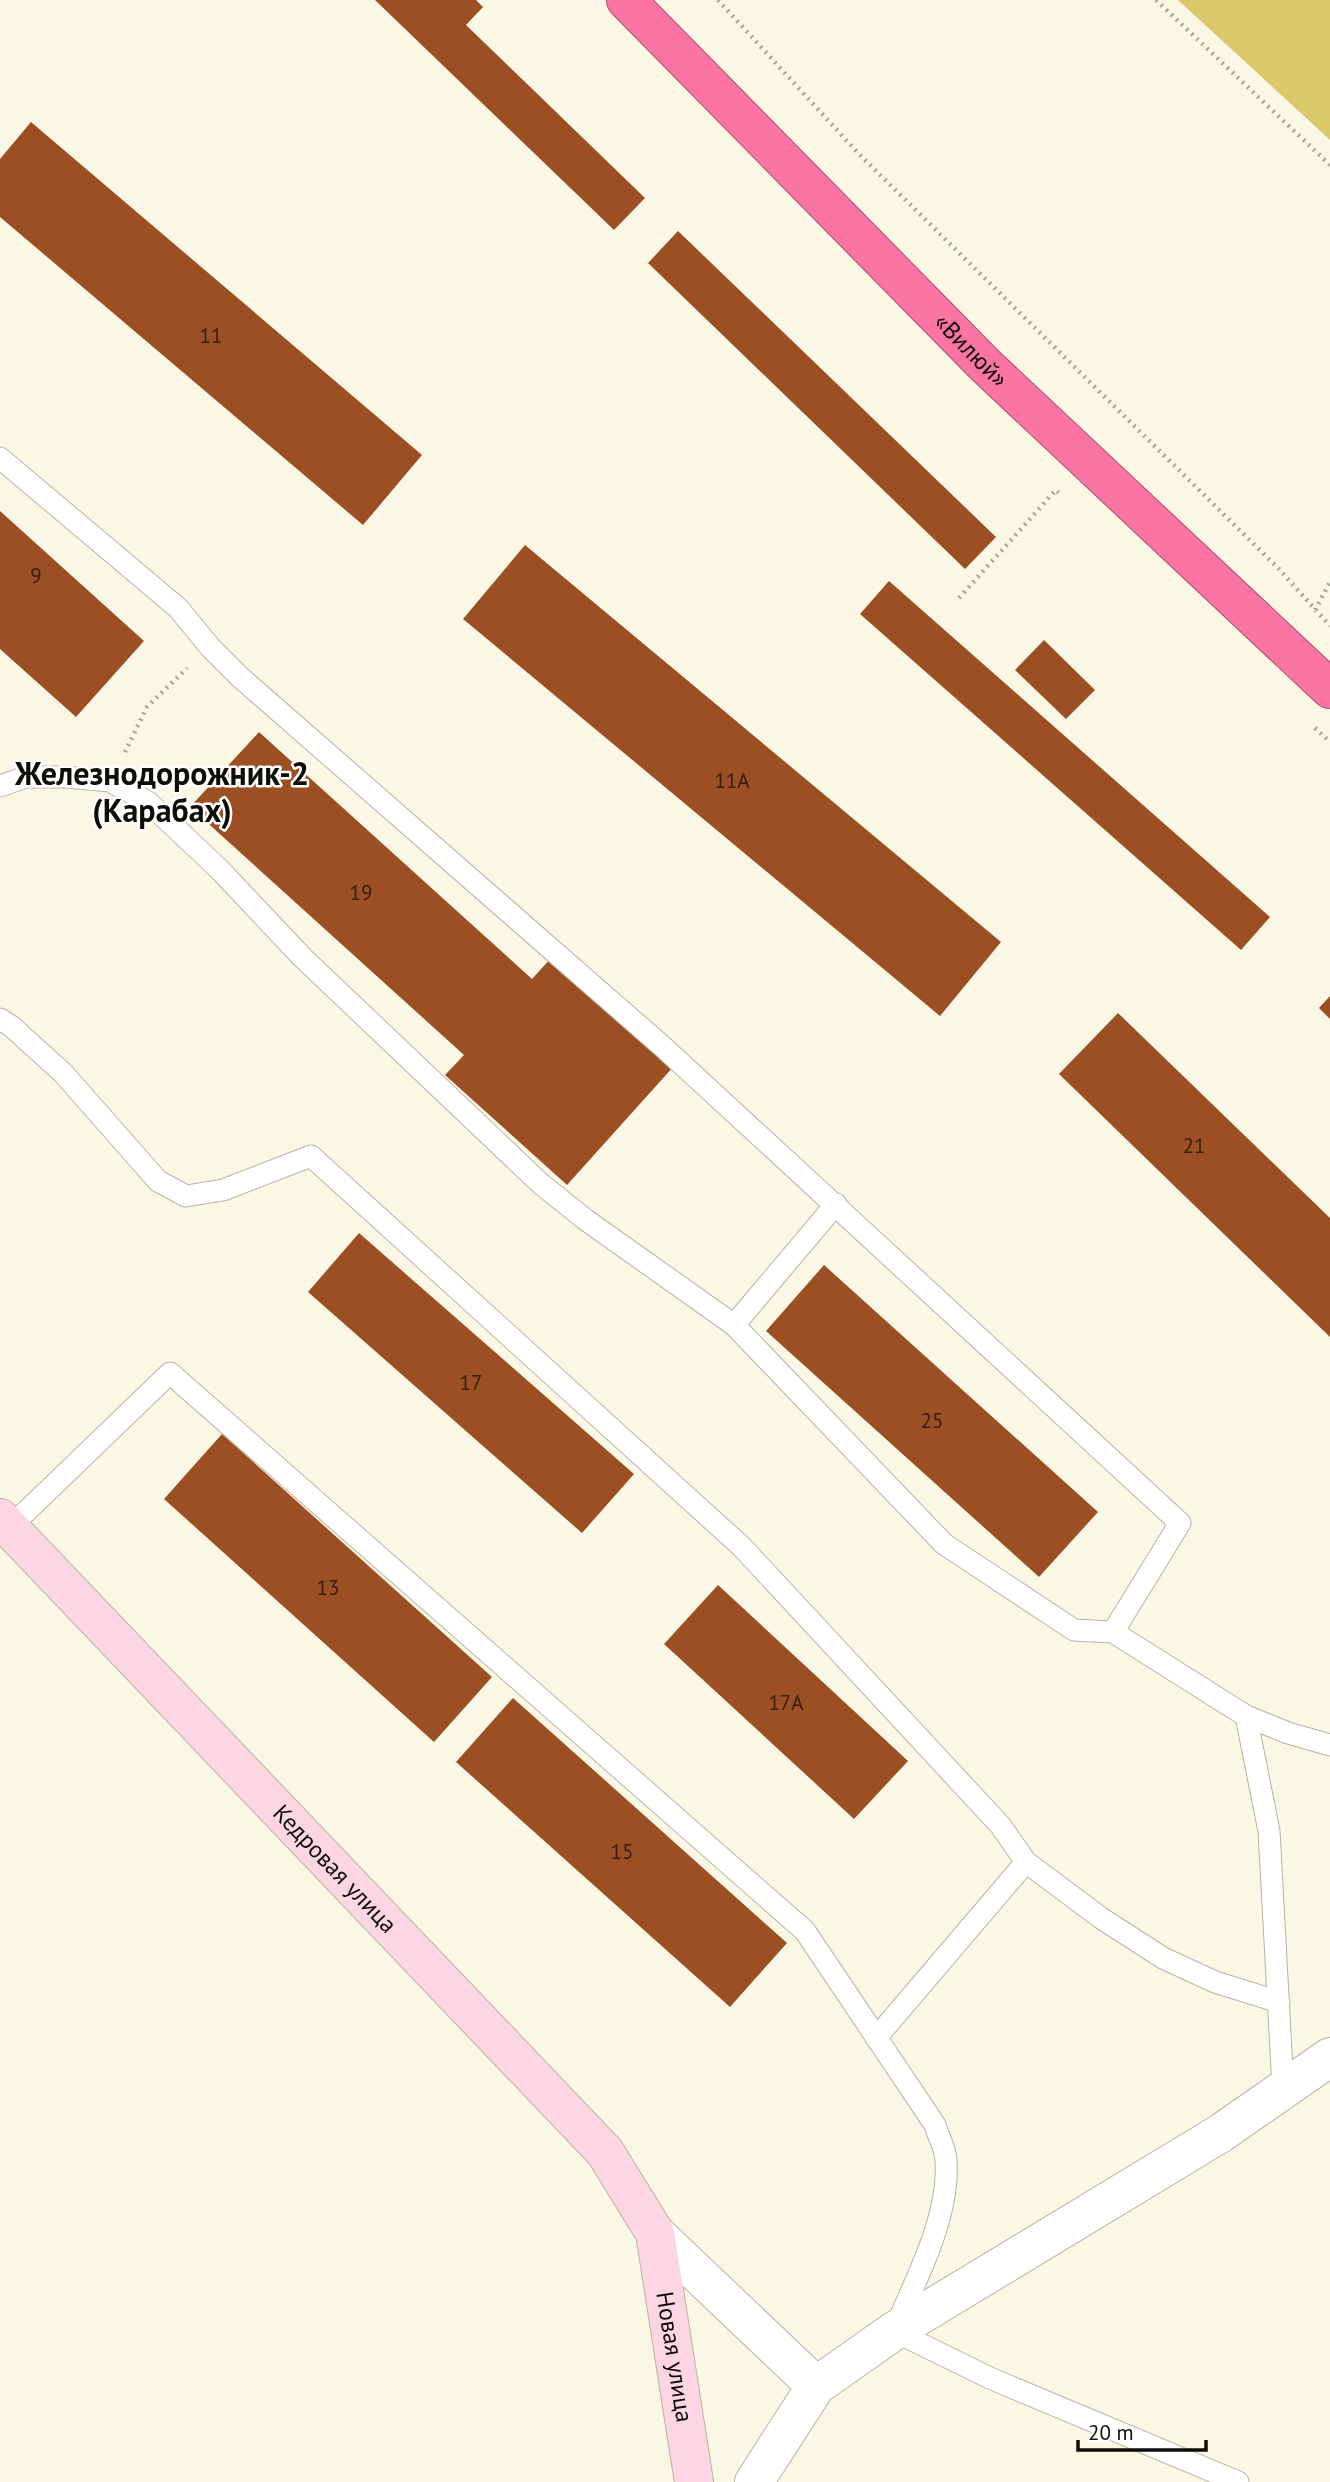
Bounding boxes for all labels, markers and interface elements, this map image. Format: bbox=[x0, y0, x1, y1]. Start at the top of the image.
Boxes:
street label: «Вилюй» bbox=[928, 307, 1015, 394]
house number: 11 bbox=[200, 322, 222, 349]
house number: 9 bbox=[30, 562, 42, 589]
district label: Железнодорожник-2 (Карабах) bbox=[14, 752, 309, 831]
house number: 11А bbox=[714, 767, 750, 794]
house number: 19 bbox=[350, 879, 372, 906]
house number: 21 bbox=[1183, 1132, 1205, 1159]
house number: 17 bbox=[460, 1369, 482, 1396]
house number: 25 bbox=[921, 1407, 943, 1434]
house number: 13 bbox=[317, 1574, 339, 1601]
house number: 17А bbox=[768, 1689, 804, 1716]
street label: Кедровая улица bbox=[267, 1798, 404, 1939]
house number: 15 bbox=[611, 1838, 633, 1865]
street label: Новая улица bbox=[649, 2289, 700, 2424]
scale bar bbox=[1078, 2408, 1206, 2452]
text: 20 m bbox=[1088, 2419, 1134, 2446]

